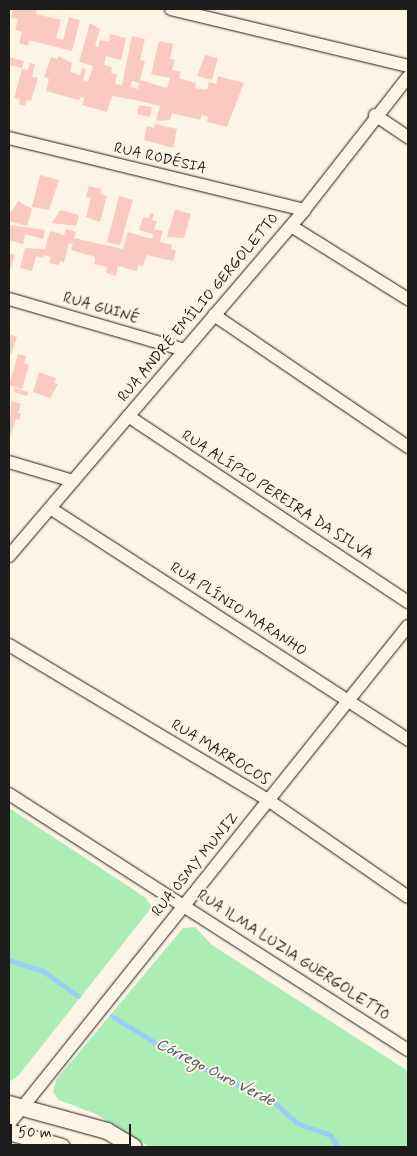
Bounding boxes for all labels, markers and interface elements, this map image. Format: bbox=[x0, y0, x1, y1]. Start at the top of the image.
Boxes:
street label: RUA RODÉSIA bbox=[111, 139, 209, 179]
street label: RUA ANDRÉ EMÍLIO GERGOLETTO bbox=[115, 211, 283, 405]
street label: RUA GUINÉ bbox=[60, 289, 142, 329]
street label: RUA ALÍPIO PEREIRA DA SILVA bbox=[179, 428, 375, 564]
street label: RUA PLÍNIO MARANHO bbox=[167, 559, 309, 661]
street label: RUA MARROCOS bbox=[168, 717, 272, 789]
street label: RUA OSMY MUNIZ bbox=[148, 809, 244, 921]
street label: RUA ILMA LUZIA GUERGOLETTO bbox=[191, 885, 395, 1027]
water label: Córrego Ouro Verde bbox=[153, 1035, 277, 1111]
scale bar bbox=[12, 1114, 134, 1146]
text: 50 m bbox=[18, 1123, 52, 1143]

